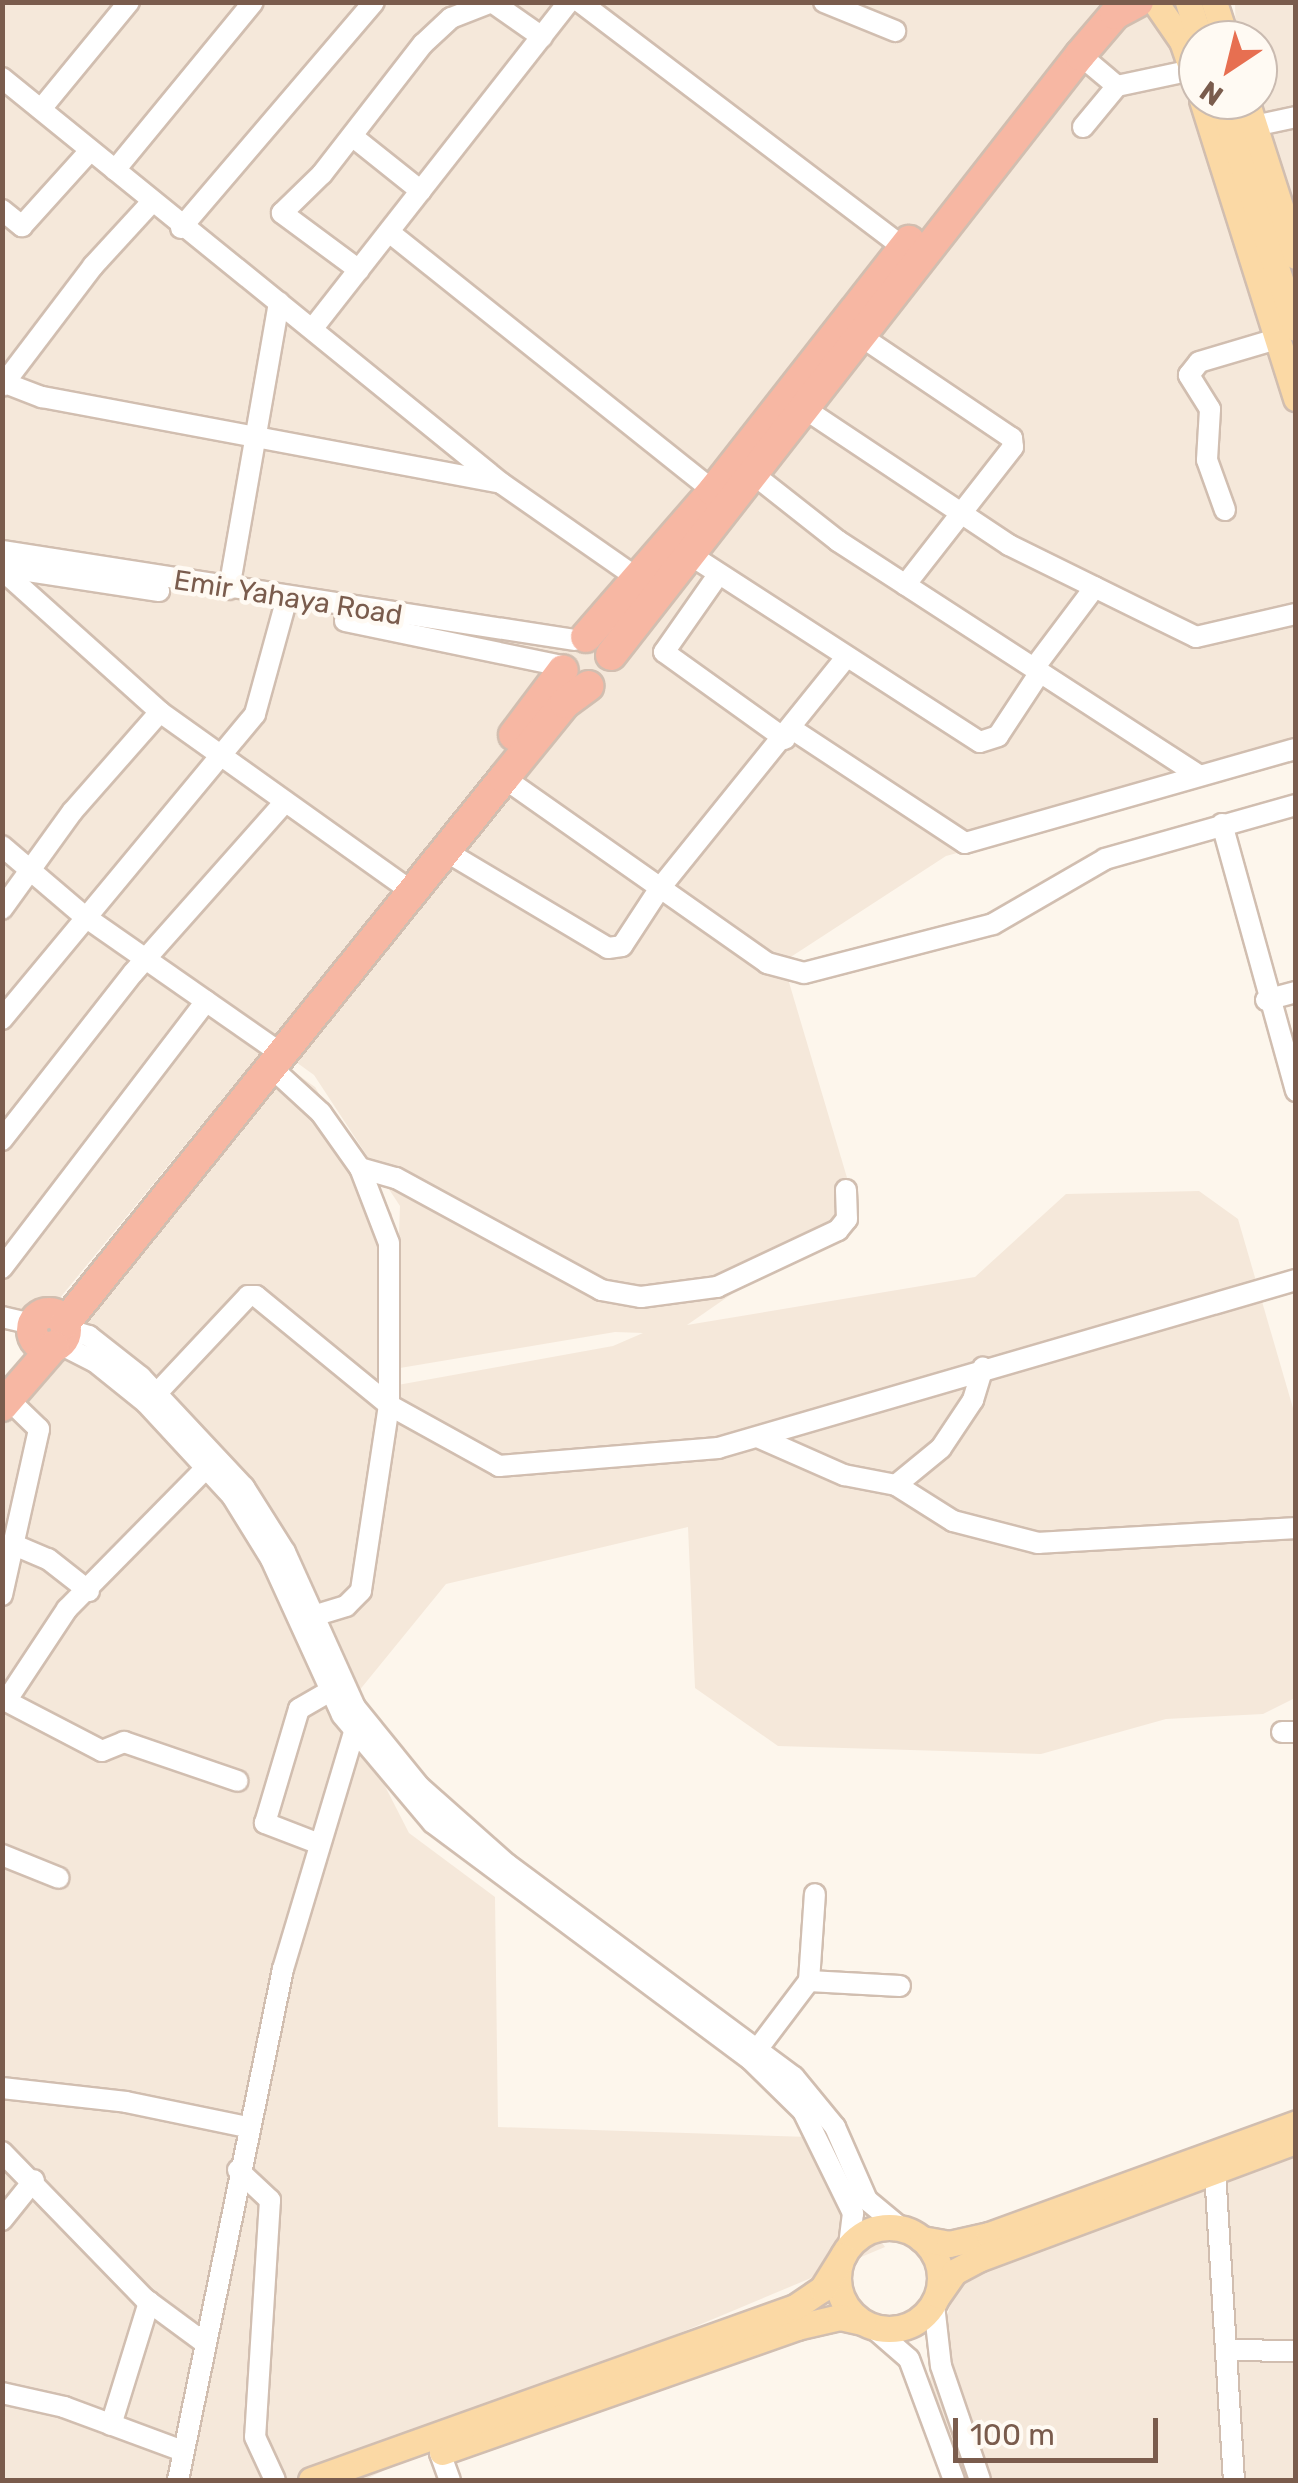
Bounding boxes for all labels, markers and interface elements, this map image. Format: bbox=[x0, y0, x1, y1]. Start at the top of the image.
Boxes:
north arrow bbox=[1178, 20, 1278, 120]
text: N bbox=[1194, 74, 1229, 113]
street label: Emir Yahaya Road bbox=[170, 563, 406, 633]
scale bar bbox=[958, 2398, 1163, 2460]
text: 100 m bbox=[970, 2417, 1055, 2453]

